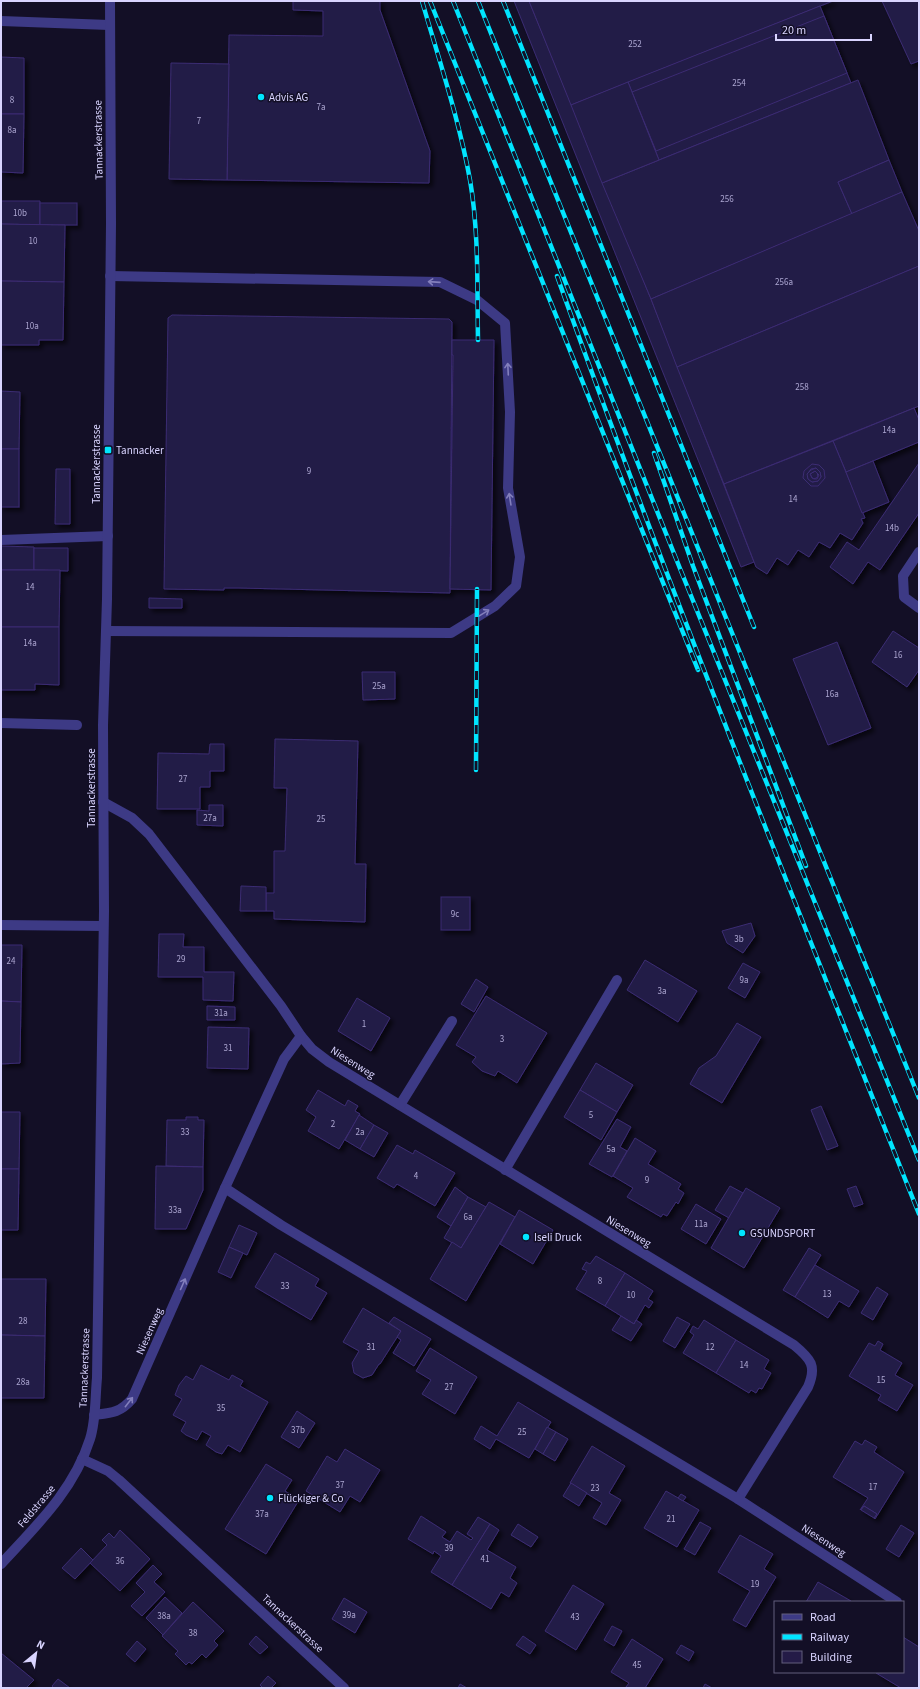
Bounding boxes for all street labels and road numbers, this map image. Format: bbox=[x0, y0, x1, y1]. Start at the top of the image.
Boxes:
street label: Tannackerstrasse bbox=[90, 100, 107, 180]
street label: Tannackerstrasse bbox=[89, 424, 104, 504]
street label: Tannackerstrasse bbox=[84, 748, 99, 828]
street label: Niesenweg bbox=[328, 1043, 378, 1082]
street label: Niesenweg bbox=[603, 1212, 654, 1251]
street label: Niesenweg bbox=[132, 1305, 167, 1357]
street label: Tannackerstrasse bbox=[76, 1327, 93, 1408]
street label: Feldstrasse bbox=[14, 1481, 59, 1531]
street label: Niesenweg bbox=[799, 1520, 849, 1561]
street label: Tannackerstrasse bbox=[258, 1591, 327, 1656]

